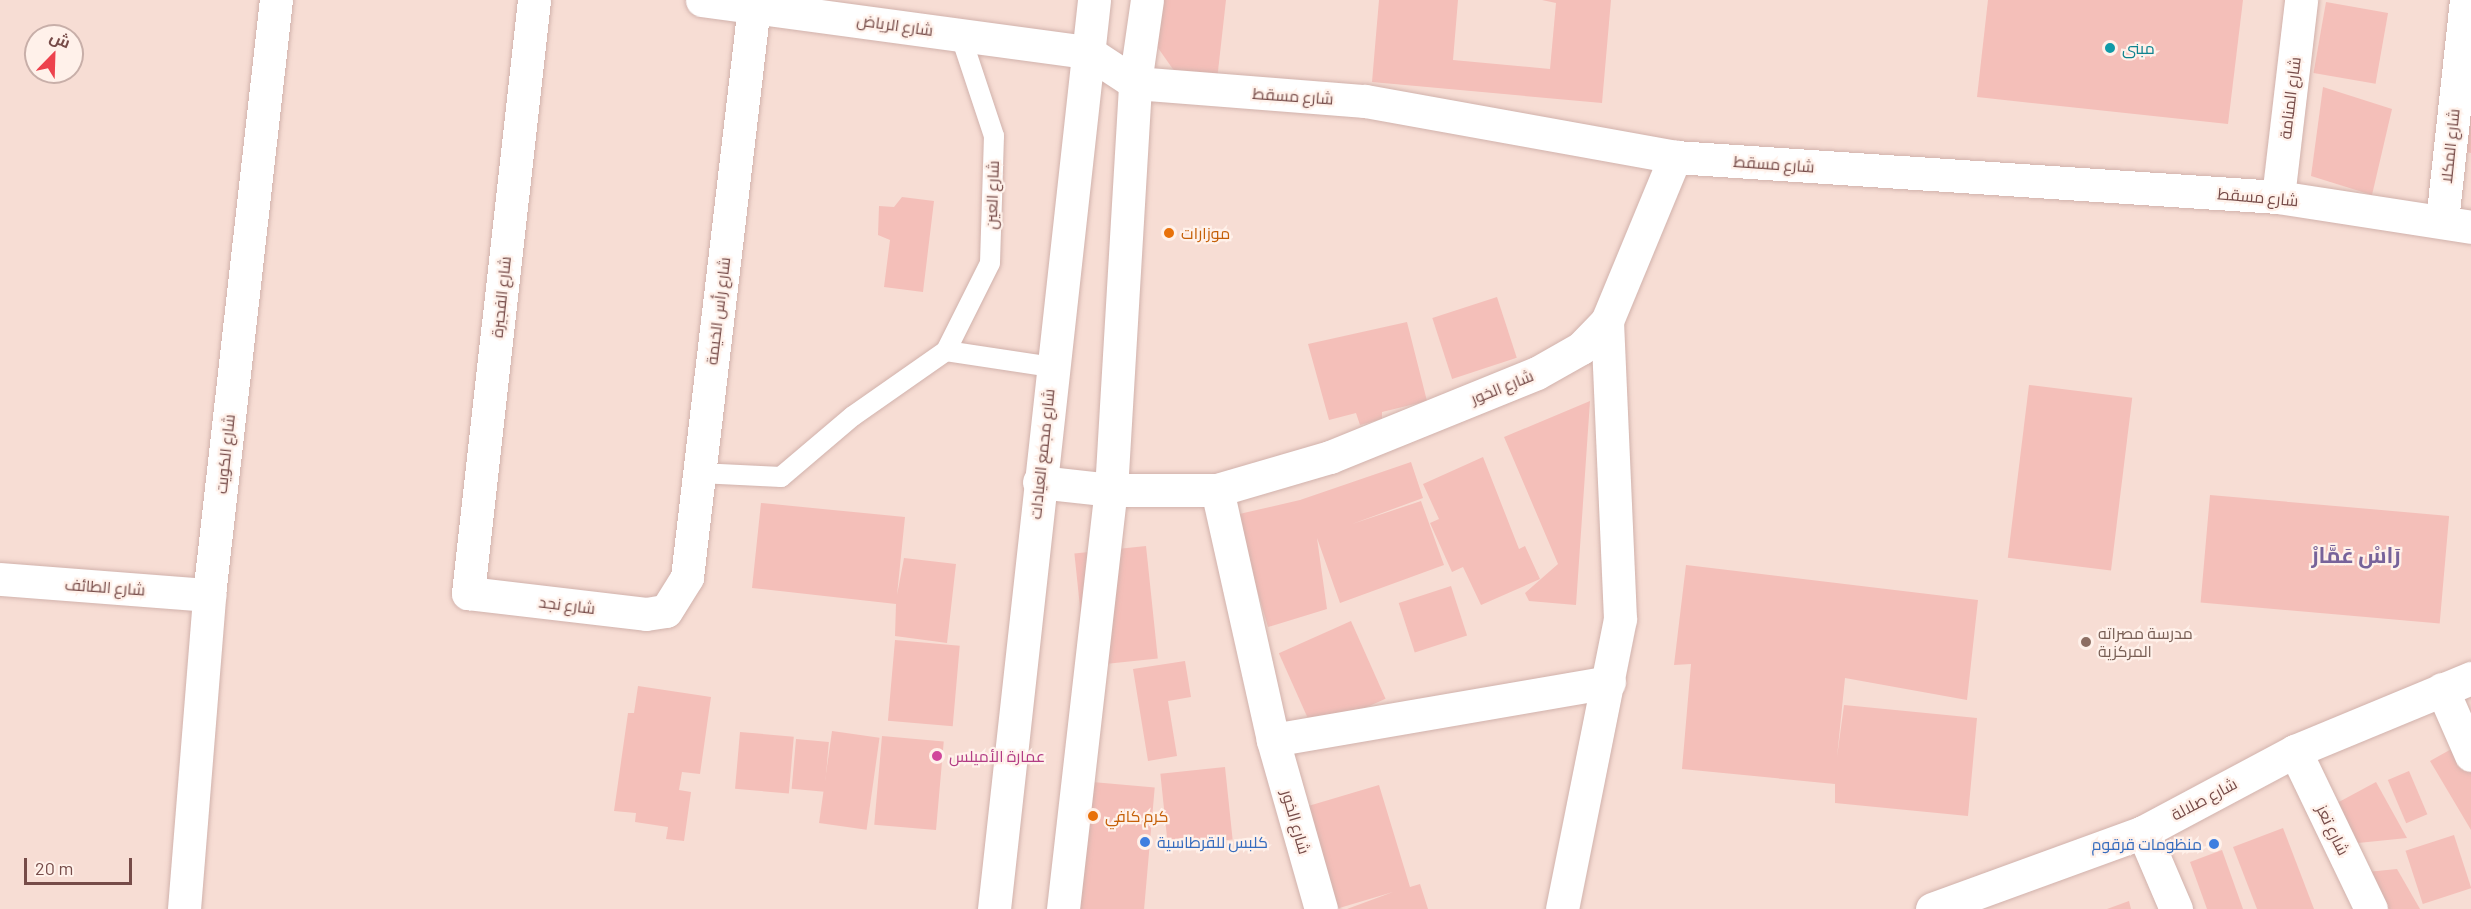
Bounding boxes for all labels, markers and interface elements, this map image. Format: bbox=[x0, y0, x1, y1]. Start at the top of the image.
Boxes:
street label: شارع الرياض bbox=[856, 10, 934, 40]
north arrow bbox=[24, 24, 84, 84]
text: ش bbox=[47, 26, 74, 52]
place label: مبنى bbox=[2122, 38, 2155, 58]
marker: مبنى bbox=[2103, 41, 2117, 55]
street label: شارع المنامة bbox=[2275, 56, 2305, 140]
street label: شارع مسقط bbox=[1252, 84, 1334, 108]
street label: شارع المكلا bbox=[2437, 108, 2463, 184]
street label: شارع مسقط bbox=[1733, 152, 1815, 176]
street label: شارع العين bbox=[981, 160, 1003, 230]
street label: شارع مسقط bbox=[2217, 184, 2299, 210]
place label: موزارات bbox=[1181, 223, 1230, 243]
marker: موزارات bbox=[1162, 226, 1176, 240]
street label: شارع الفجيرة bbox=[487, 255, 515, 339]
street label: شارع رأس الخيمة bbox=[702, 256, 734, 366]
street label: شارع الخور bbox=[1468, 366, 1536, 408]
street label: شارع مجمع العيادات bbox=[1026, 388, 1058, 520]
street label: شارع الكويت bbox=[211, 413, 239, 495]
district label: رَاسْ عَمَّارْ bbox=[2311, 542, 2401, 568]
street label: شارع الطائف bbox=[64, 575, 146, 599]
street label: شارع نجد bbox=[538, 592, 596, 618]
place label: مدرسة مصراته المركزية bbox=[2098, 623, 2193, 661]
marker: مدرسة مصراته المركزية bbox=[2079, 635, 2093, 649]
place label: عمارة الأميلس bbox=[949, 746, 1045, 766]
marker: عمارة الأميلس bbox=[930, 749, 944, 763]
street label: شارع صلالة bbox=[2168, 774, 2240, 824]
street label: شارع الخور bbox=[1278, 788, 1314, 856]
street label: شارع تعز bbox=[2313, 802, 2353, 858]
place label: كرم كافي bbox=[1105, 806, 1168, 826]
marker: كرم كافي bbox=[1086, 809, 1100, 823]
place label: كلبس للقرطاسية bbox=[1157, 832, 1268, 852]
place label: منظومات قرقوم bbox=[2091, 834, 2202, 854]
marker: كلبس للقرطاسية bbox=[1138, 835, 1152, 849]
marker: منظومات قرقوم bbox=[2207, 837, 2221, 851]
scale bar bbox=[27, 846, 135, 884]
text: 20 m bbox=[35, 857, 73, 879]

